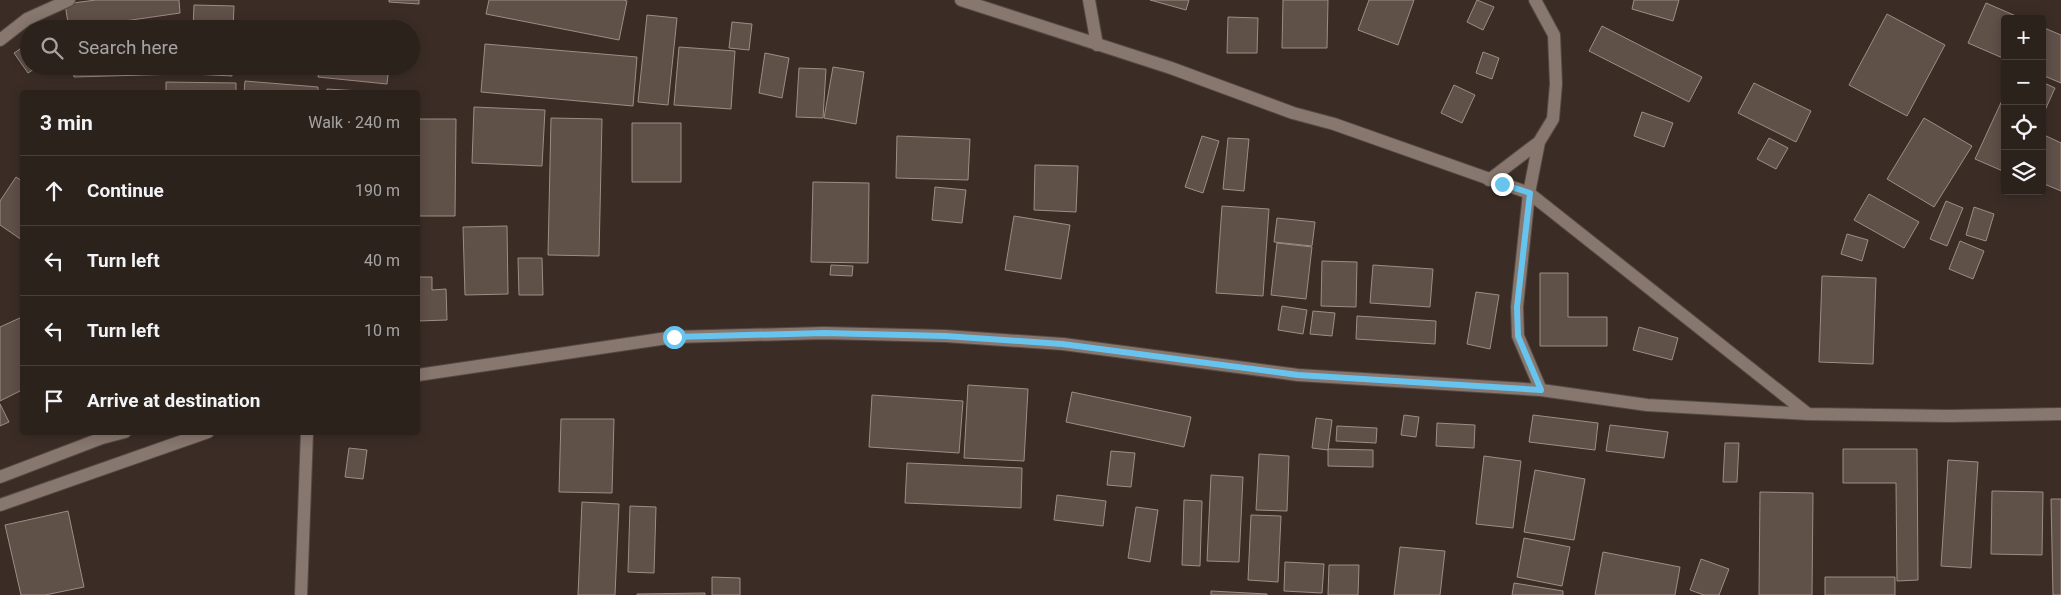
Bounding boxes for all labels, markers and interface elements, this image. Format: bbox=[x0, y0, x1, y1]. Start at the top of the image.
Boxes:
map controls bbox=[2001, 15, 2046, 195]
button: + bbox=[2001, 15, 2046, 60]
search box bbox=[20, 20, 420, 75]
icon: search bbox=[38, 34, 66, 62]
text: Search here bbox=[78, 36, 178, 59]
button: − bbox=[2001, 60, 2046, 105]
button: locate bbox=[2001, 105, 2046, 150]
text: 3 min bbox=[40, 111, 93, 135]
text: Walk · 240 m bbox=[308, 113, 400, 132]
button: layers bbox=[2001, 150, 2046, 195]
route end bbox=[1491, 173, 1514, 196]
icon: ahead bbox=[40, 177, 68, 205]
text: Continue bbox=[87, 179, 164, 202]
text: 190 m bbox=[355, 181, 400, 200]
icon: left bbox=[40, 247, 68, 275]
text: Turn left bbox=[87, 249, 160, 272]
text: 40 m bbox=[364, 251, 400, 270]
icon: left bbox=[40, 317, 68, 345]
text: Turn left bbox=[87, 319, 160, 342]
text: 10 m bbox=[364, 321, 400, 340]
route start bbox=[663, 326, 686, 349]
icon: arrive bbox=[40, 387, 68, 415]
text: Arrive at destination bbox=[87, 389, 260, 412]

